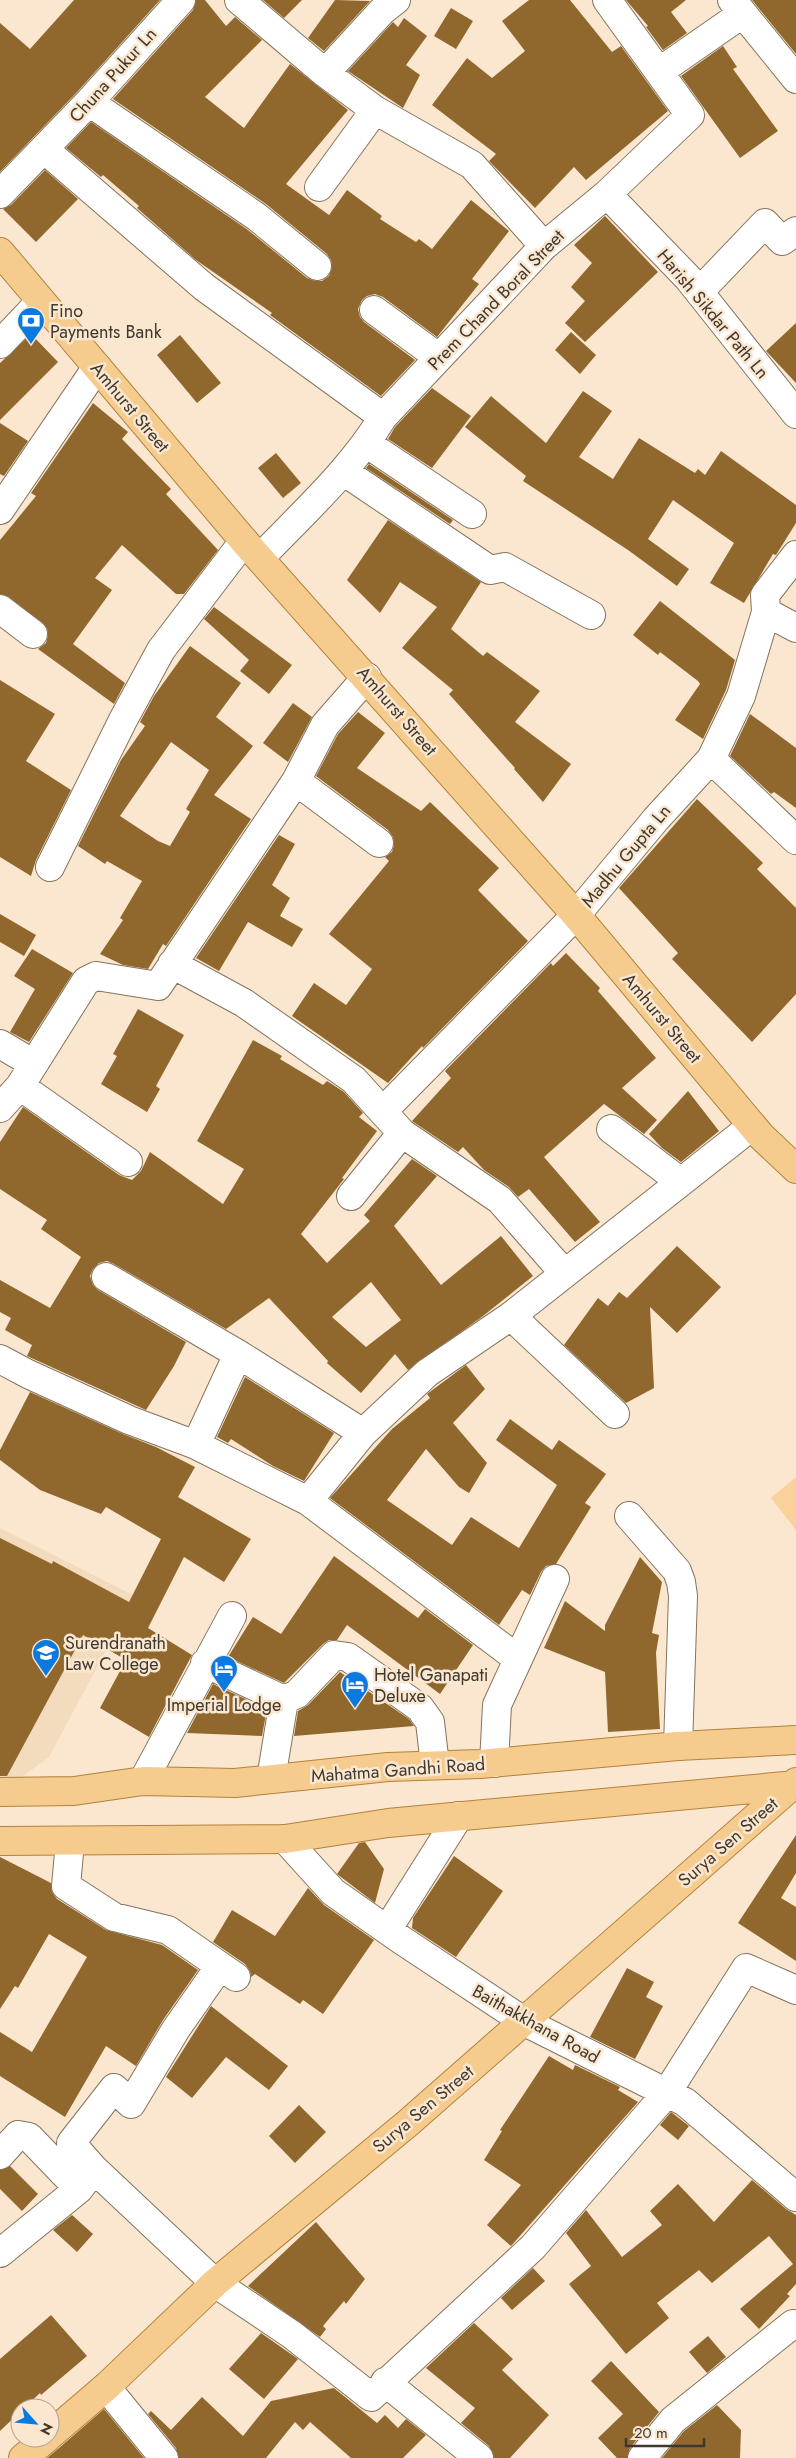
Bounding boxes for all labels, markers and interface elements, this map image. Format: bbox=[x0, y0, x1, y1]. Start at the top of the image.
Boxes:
street label: Chuna Pukur Ln bbox=[63, 22, 163, 128]
street label: Prem Chand Boral Street bbox=[422, 223, 571, 376]
street label: Harish Sikdar Path Ln bbox=[651, 244, 775, 384]
place label: Fino Payments Bank bbox=[50, 298, 162, 345]
bank icon: Fino Payments Bank bbox=[16, 306, 46, 345]
street label: Amhurst Street bbox=[84, 356, 176, 458]
street label: Amhurst Street bbox=[351, 661, 444, 762]
street label: Madhu Gupta Ln bbox=[575, 799, 677, 913]
street label: Amhurst Street bbox=[616, 967, 708, 1069]
place label: Surendranath Law College bbox=[65, 1630, 166, 1677]
school or university icon: Surendranath Law College bbox=[31, 1638, 61, 1677]
hotel icon: Imperial Lodge bbox=[209, 1654, 239, 1693]
place label: Hotel Ganapati Deluxe bbox=[374, 1662, 488, 1709]
hotel icon: Hotel Ganapati Deluxe bbox=[340, 1670, 370, 1709]
place label: Imperial Lodge bbox=[167, 1692, 281, 1718]
street label: Mahatma Gandhi Road bbox=[310, 1751, 486, 1789]
street label: Surya Sen Street bbox=[672, 1791, 784, 1893]
street label: Baithakkhana Road bbox=[468, 1978, 604, 2070]
street label: Surya Sen Street bbox=[367, 2058, 480, 2159]
north arrow bbox=[10, 2398, 60, 2448]
scale bar bbox=[626, 2416, 704, 2448]
text: N bbox=[35, 2419, 58, 2438]
text: 20 m bbox=[634, 2422, 668, 2444]

